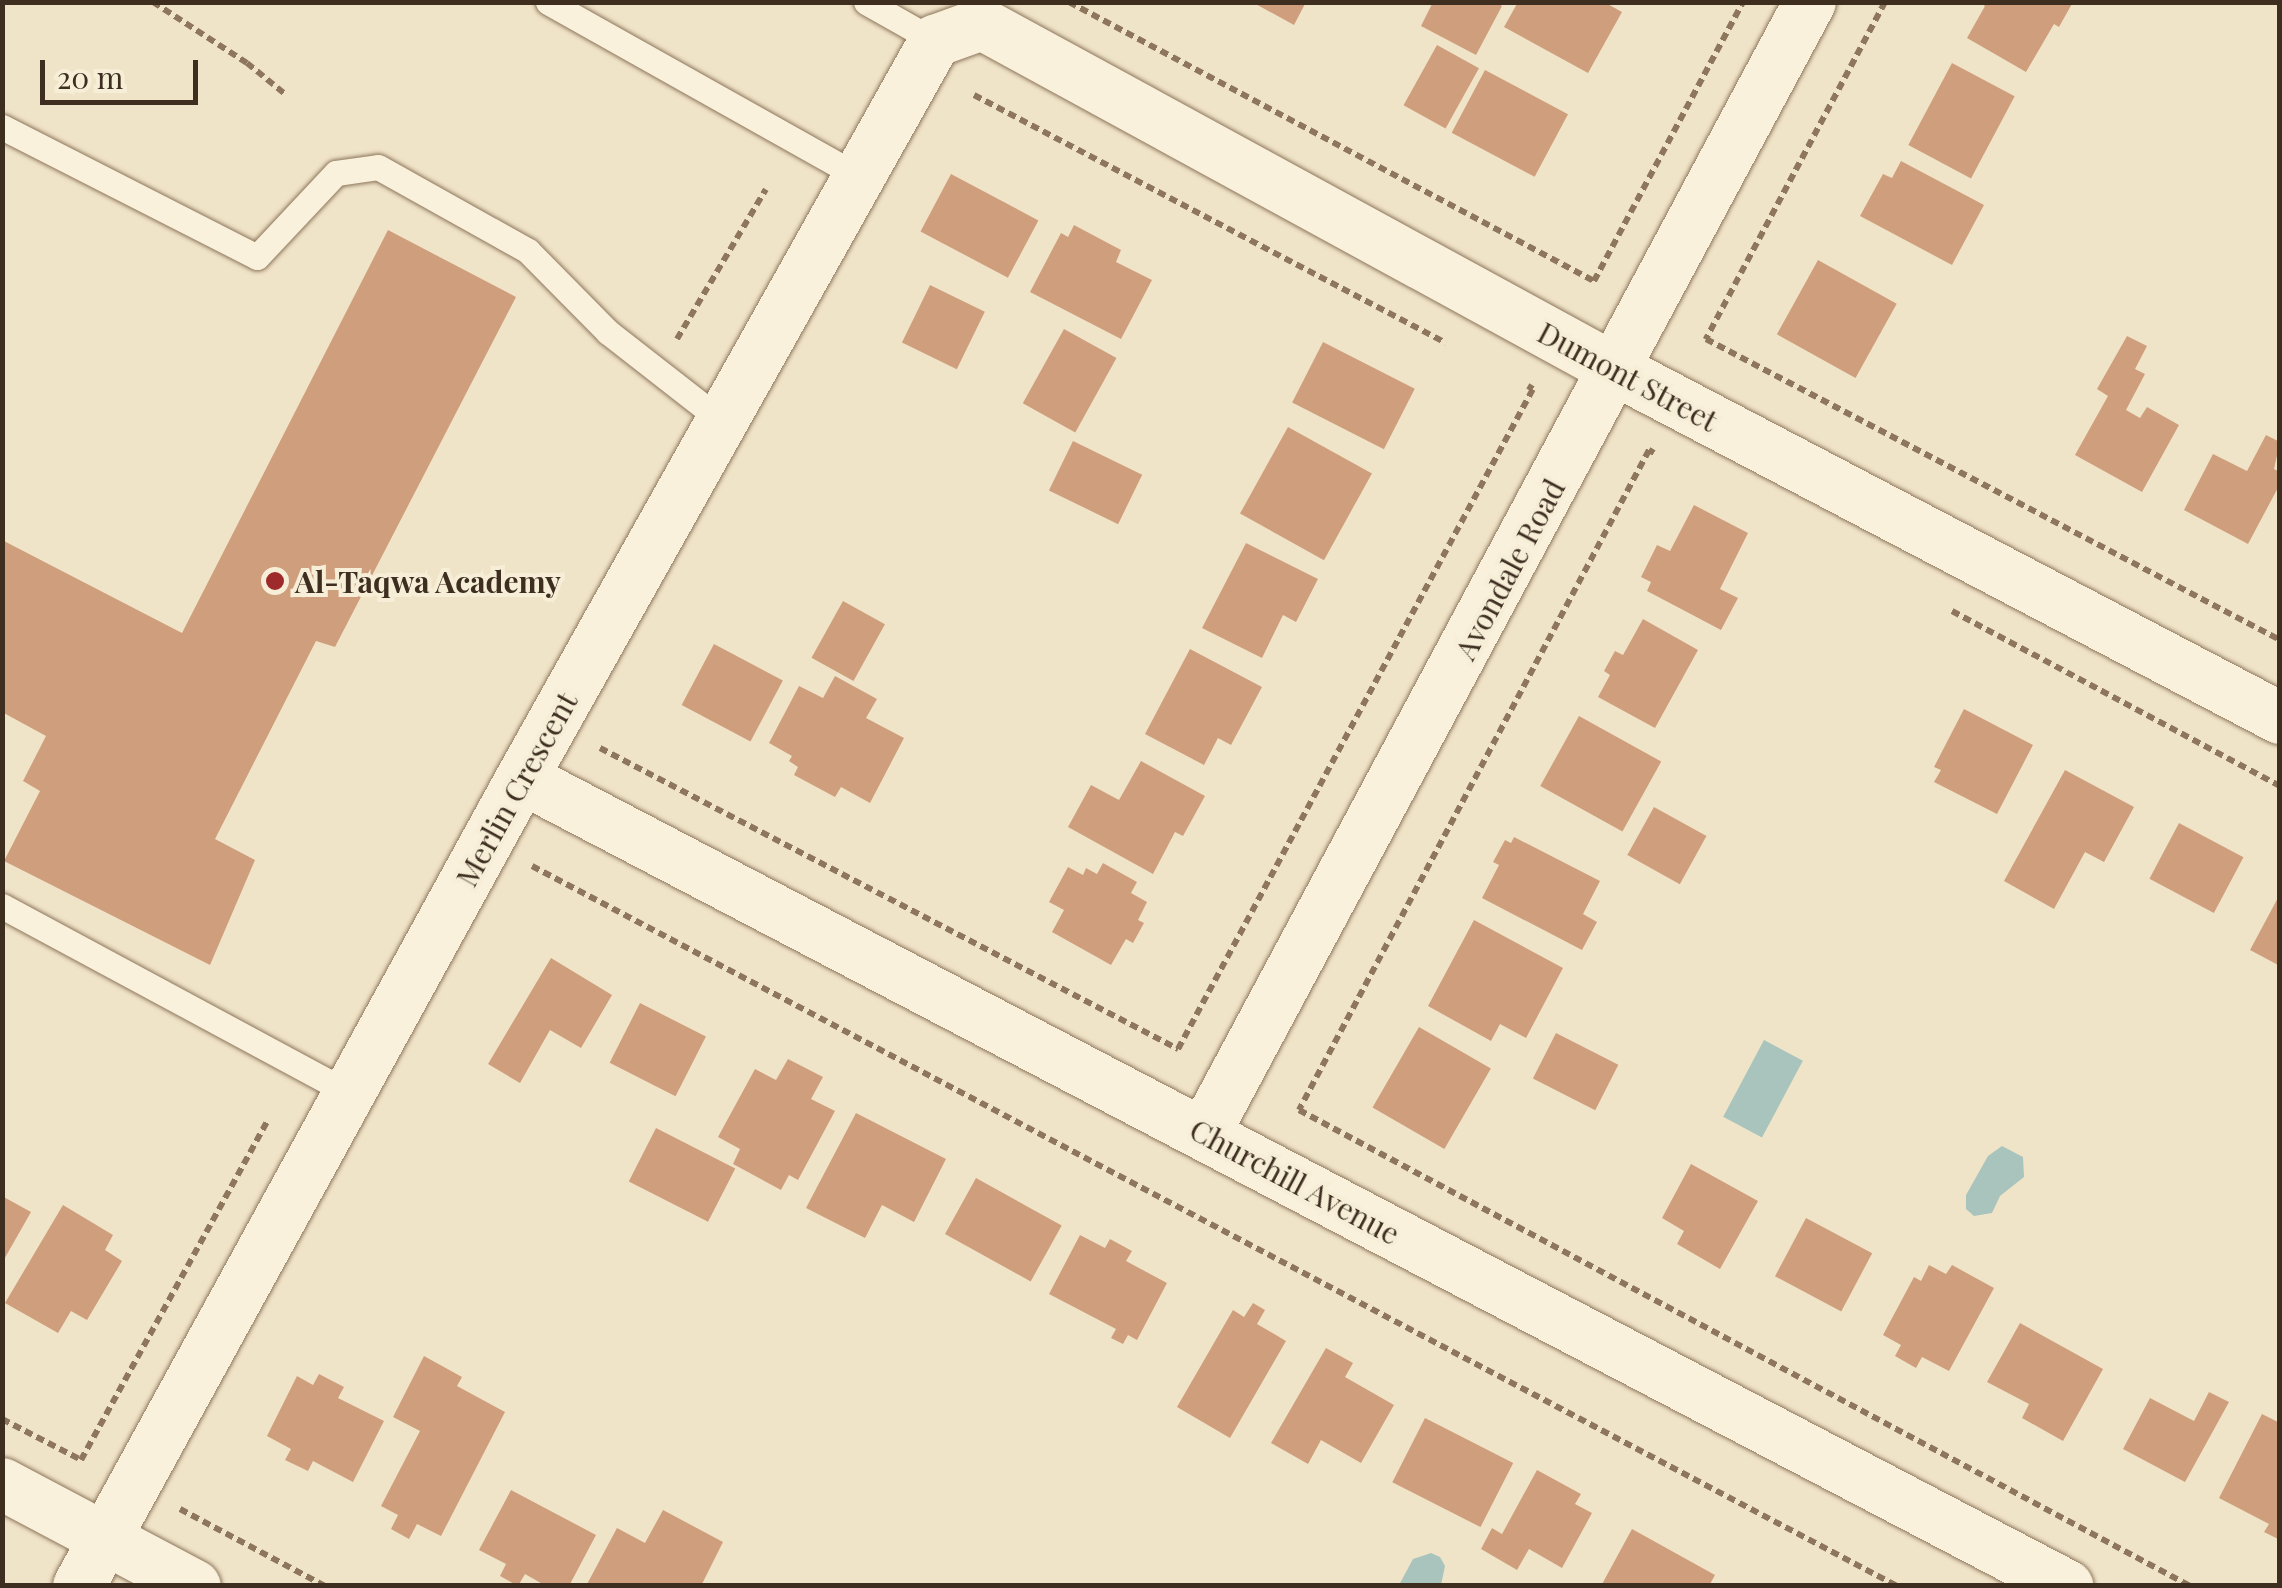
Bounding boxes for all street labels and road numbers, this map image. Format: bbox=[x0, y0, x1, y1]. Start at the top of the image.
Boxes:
street label: Dumont Street bbox=[1532, 313, 1724, 439]
street label: Avondale Road bbox=[1446, 473, 1572, 665]
street label: Merlin Crescent bbox=[448, 686, 584, 892]
street label: Churchill Avenue bbox=[1184, 1110, 1406, 1252]

